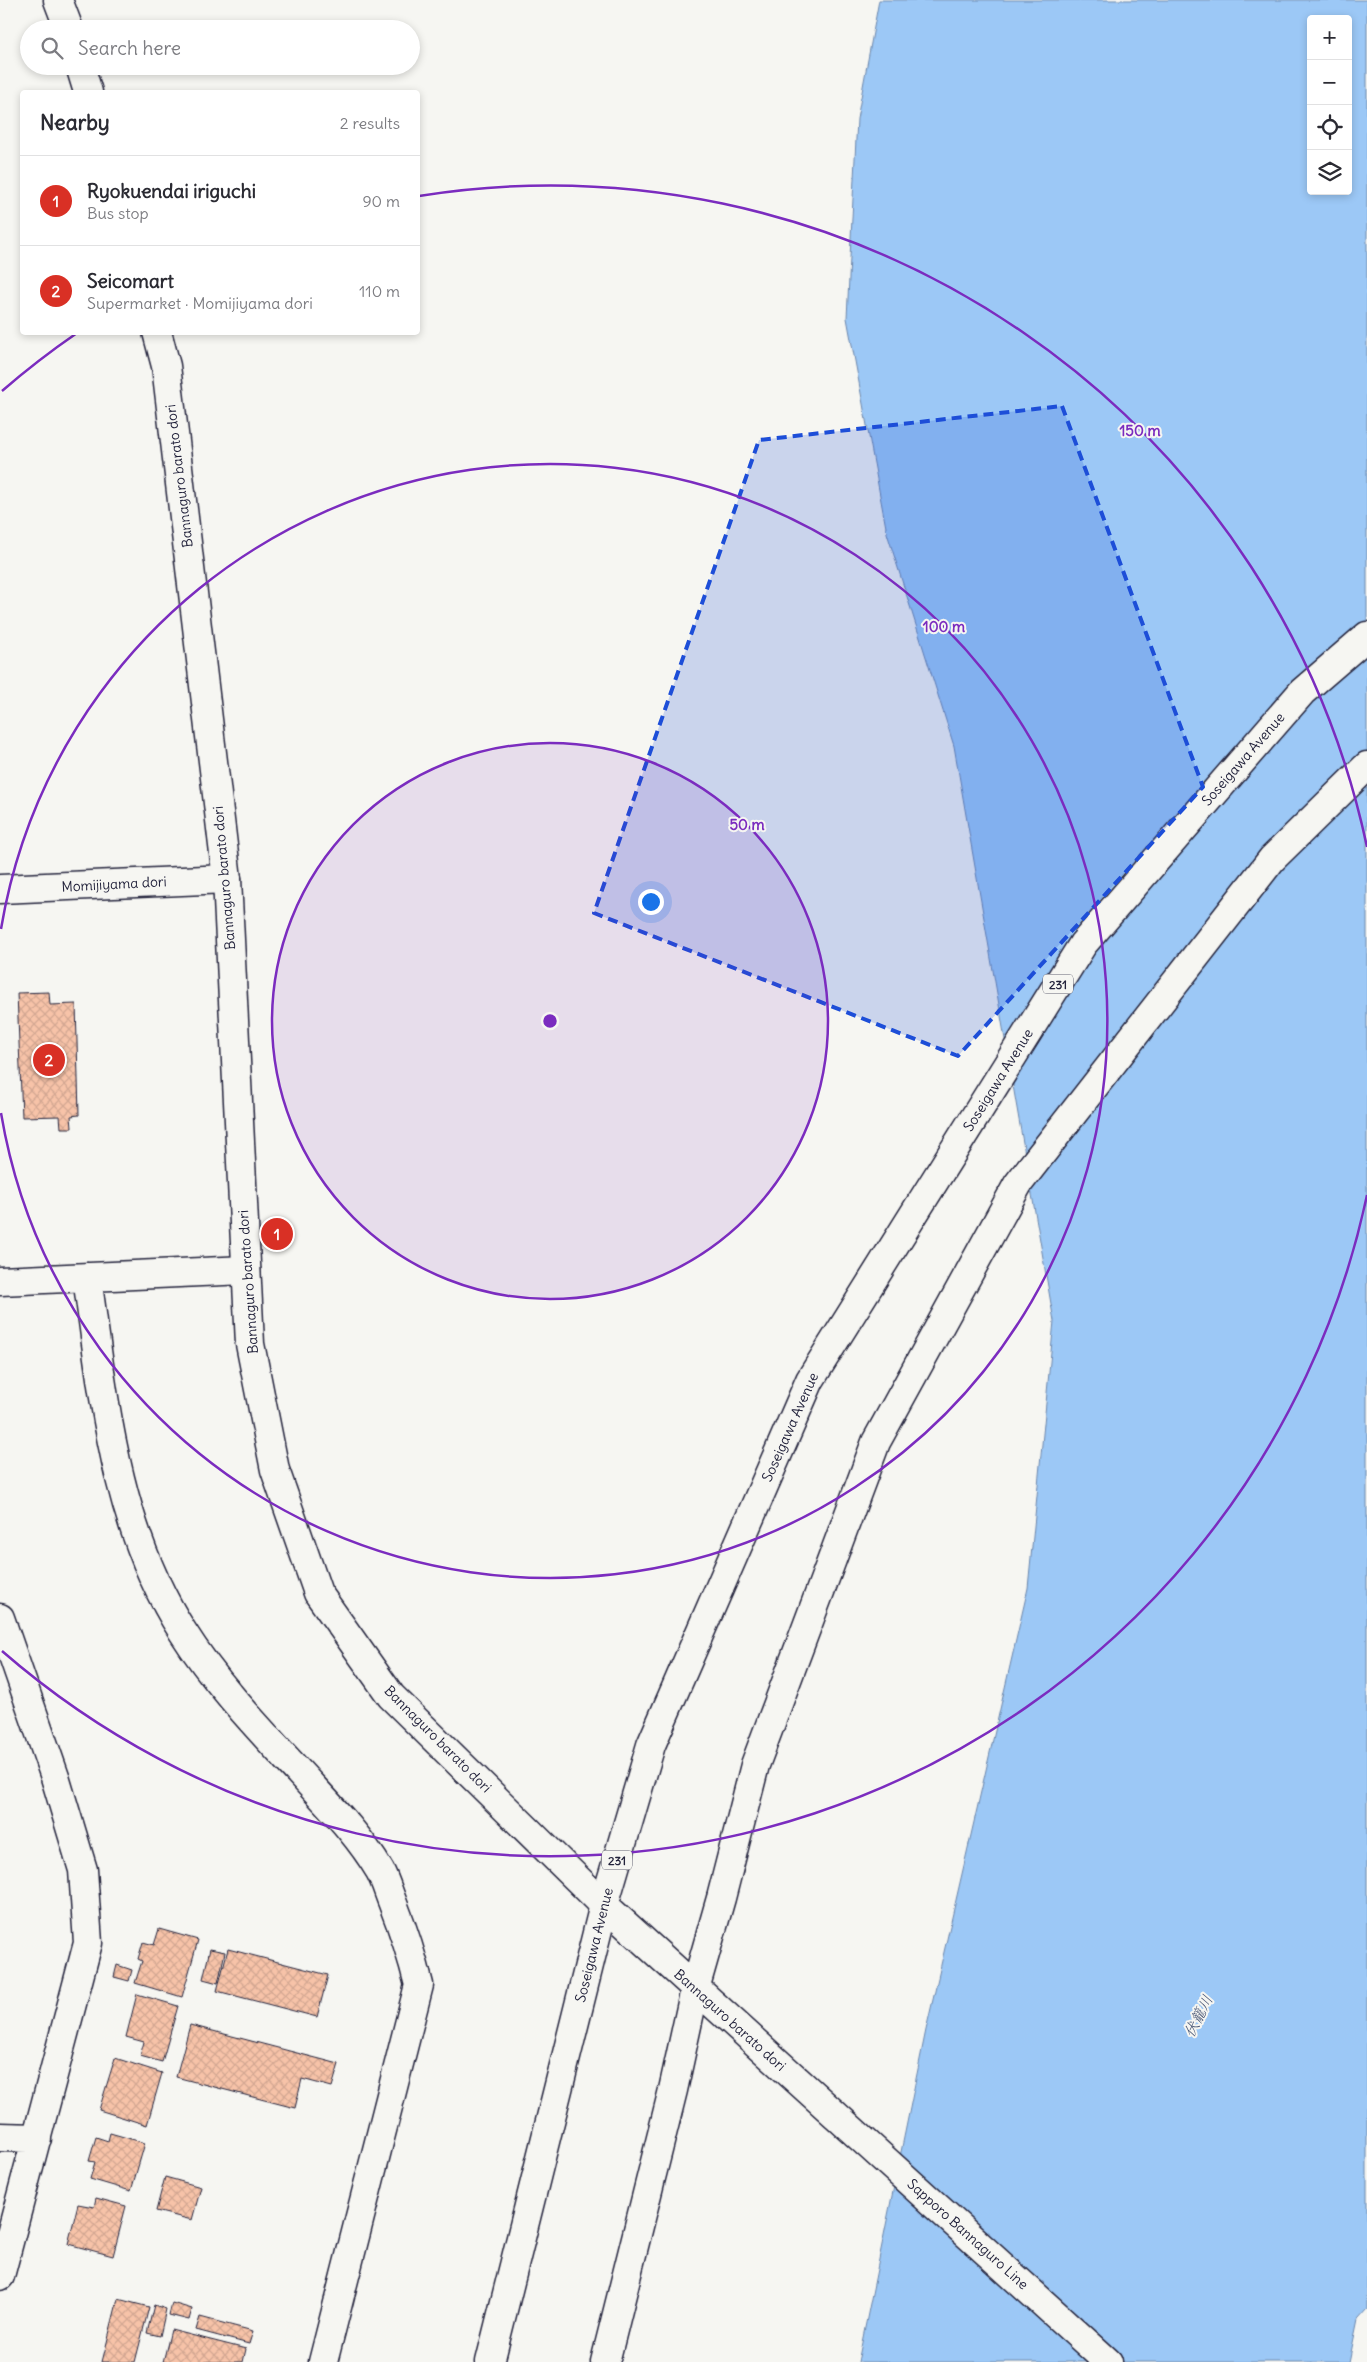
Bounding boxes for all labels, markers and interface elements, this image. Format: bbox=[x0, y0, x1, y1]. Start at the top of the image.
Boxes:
map controls bbox=[1307, 15, 1352, 195]
button: + bbox=[1307, 15, 1352, 60]
search box bbox=[20, 20, 420, 75]
icon: search bbox=[38, 34, 66, 62]
text: Search here bbox=[78, 36, 181, 60]
button: − bbox=[1307, 60, 1352, 105]
button: locate bbox=[1307, 105, 1352, 150]
text: Nearby bbox=[40, 109, 110, 136]
text: 2 results bbox=[340, 113, 400, 133]
button: layers bbox=[1307, 150, 1352, 195]
text: Ryokuendai iriguchi bbox=[87, 179, 256, 203]
text: 1 bbox=[53, 191, 59, 211]
text: 90 m bbox=[362, 191, 400, 211]
text: Bus stop bbox=[87, 203, 149, 223]
text: Seicomart bbox=[87, 269, 174, 293]
text: 2 bbox=[52, 281, 60, 301]
text: 110 m bbox=[359, 281, 400, 301]
text: Supermarket · Momijiyama dori bbox=[87, 293, 313, 313]
street label: Bannaguro barato dori bbox=[161, 403, 197, 549]
text: 150 m bbox=[1119, 421, 1161, 440]
text: 100 m bbox=[923, 617, 965, 636]
street label: Soseigawa Avenue bbox=[1198, 709, 1288, 809]
street label: Bannaguro barato dori bbox=[209, 805, 239, 951]
text: 50 m bbox=[729, 815, 765, 834]
street label: Momijiyama dori bbox=[61, 872, 167, 896]
your location bbox=[638, 889, 664, 915]
road number: 231 bbox=[1043, 974, 1073, 994]
centre of rings bbox=[541, 1012, 559, 1030]
street label: Soseigawa Avenue bbox=[959, 1025, 1037, 1135]
pin: 2 bbox=[33, 1041, 65, 1079]
street label: Bannaguro barato dori bbox=[234, 1209, 262, 1355]
pin: 1 bbox=[261, 1215, 293, 1253]
street label: Soseigawa Avenue bbox=[758, 1370, 822, 1484]
street label: Bannaguro barato dori bbox=[381, 1682, 495, 1796]
road number: 231 bbox=[602, 1850, 632, 1870]
street label: Soseigawa Avenue bbox=[571, 1886, 617, 2004]
street label: Bannaguro barato dori bbox=[670, 1965, 790, 2075]
water label: 伏籠川 bbox=[1179, 1992, 1217, 2040]
street label: Sapporo Bannaguro Line bbox=[904, 2175, 1032, 2293]

